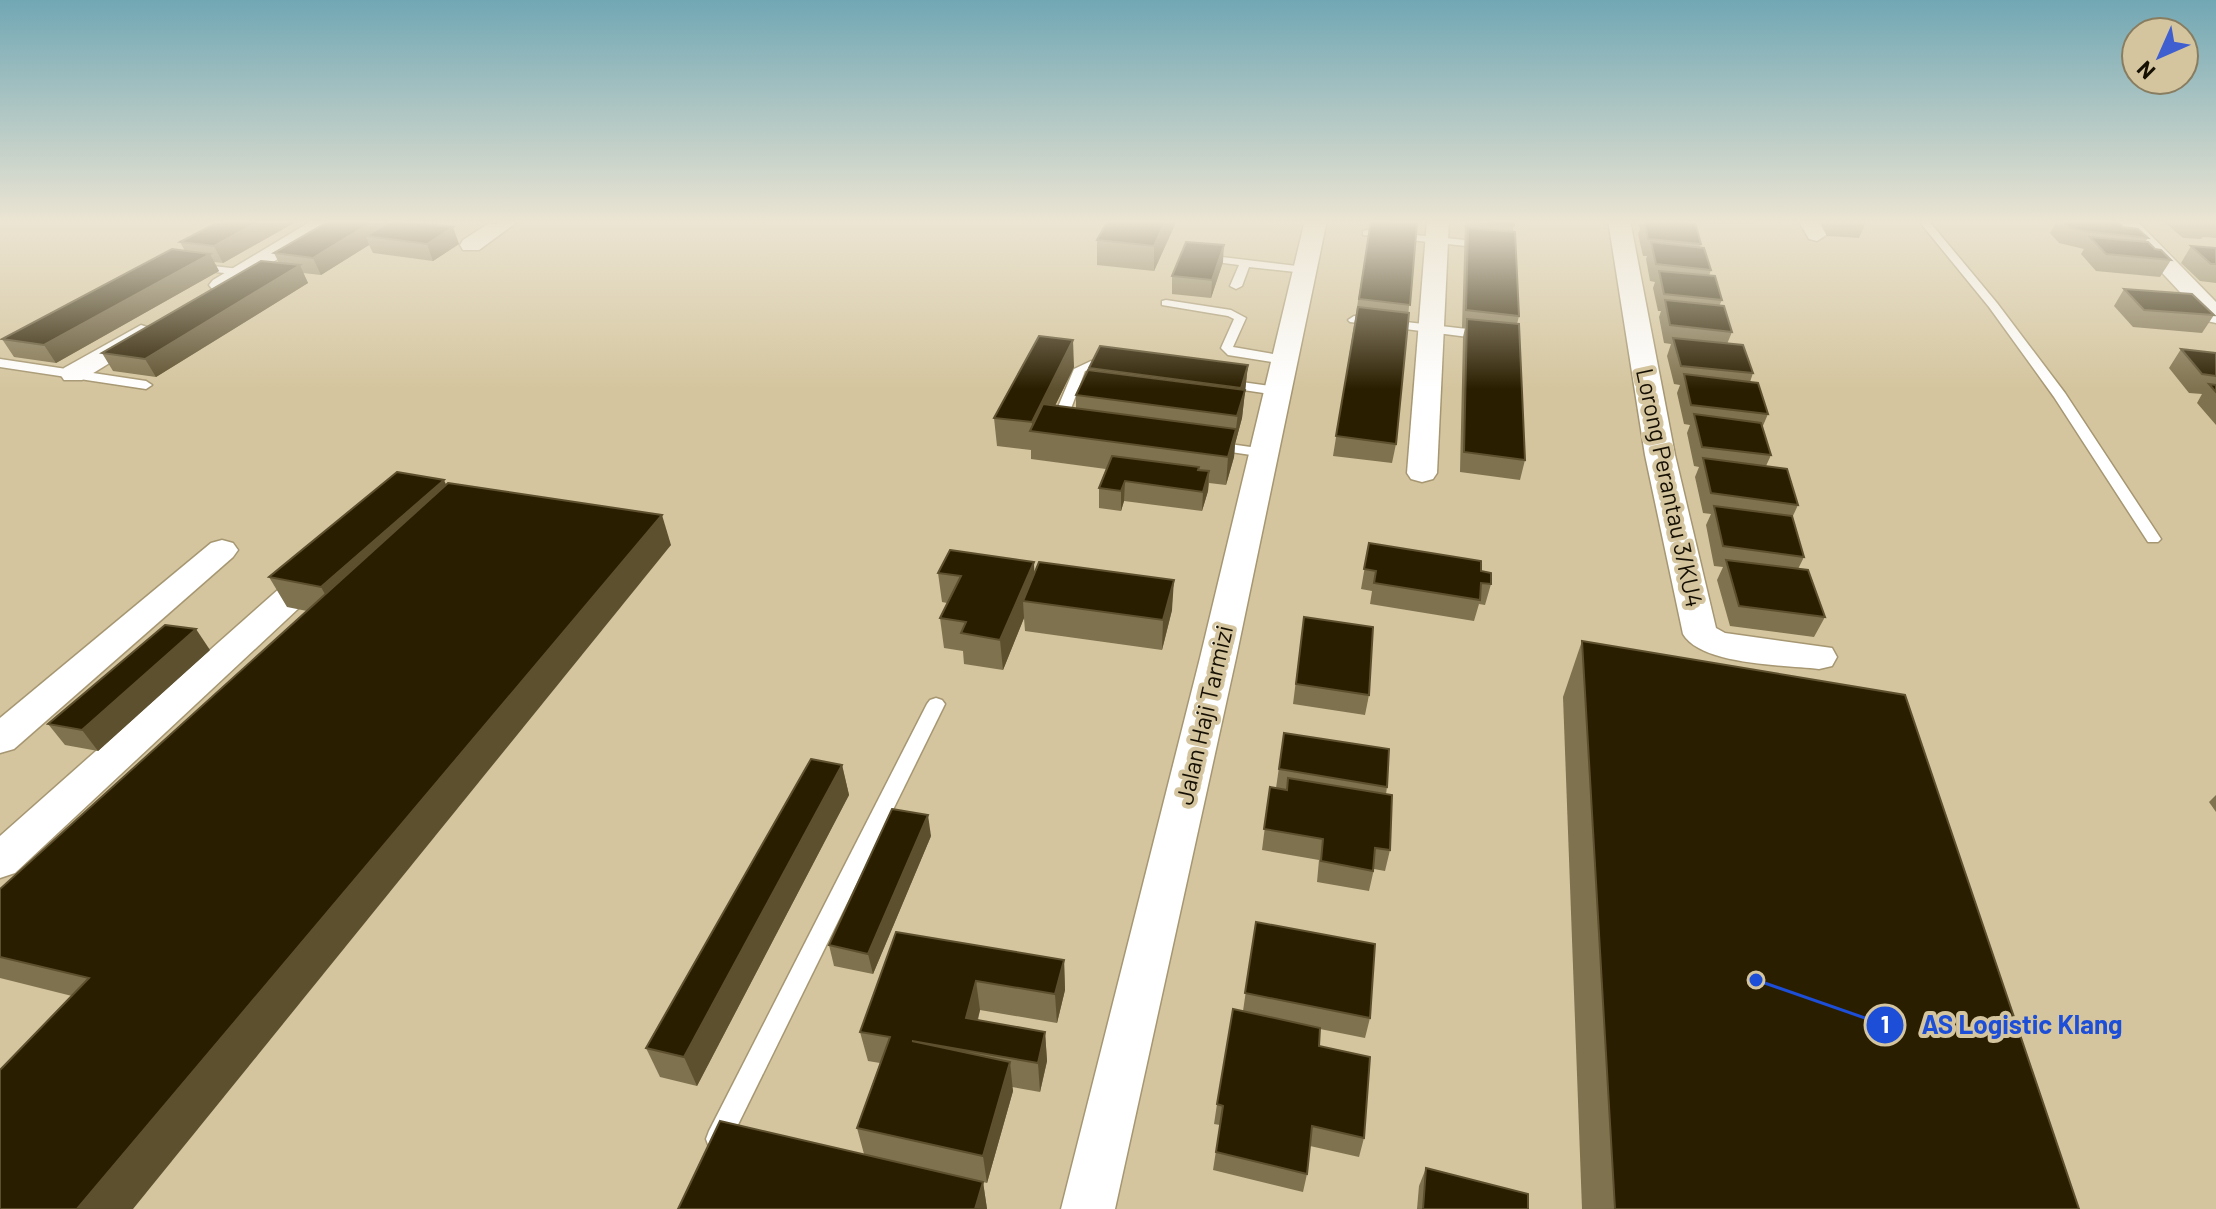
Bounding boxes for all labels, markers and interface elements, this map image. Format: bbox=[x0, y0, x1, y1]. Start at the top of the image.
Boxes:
north arrow bbox=[2120, 16, 2200, 96]
text: N bbox=[2131, 56, 2160, 85]
street label: Lorong Perantau 3/KU4 bbox=[1631, 366, 1710, 610]
street label: Jalan Haji Tarmizi bbox=[1169, 622, 1238, 807]
callout: AS Logistic Klang bbox=[1865, 1000, 2139, 1050]
text: AS Logistic Klang bbox=[1921, 1008, 2123, 1039]
text: 1 bbox=[1881, 1009, 1889, 1038]

